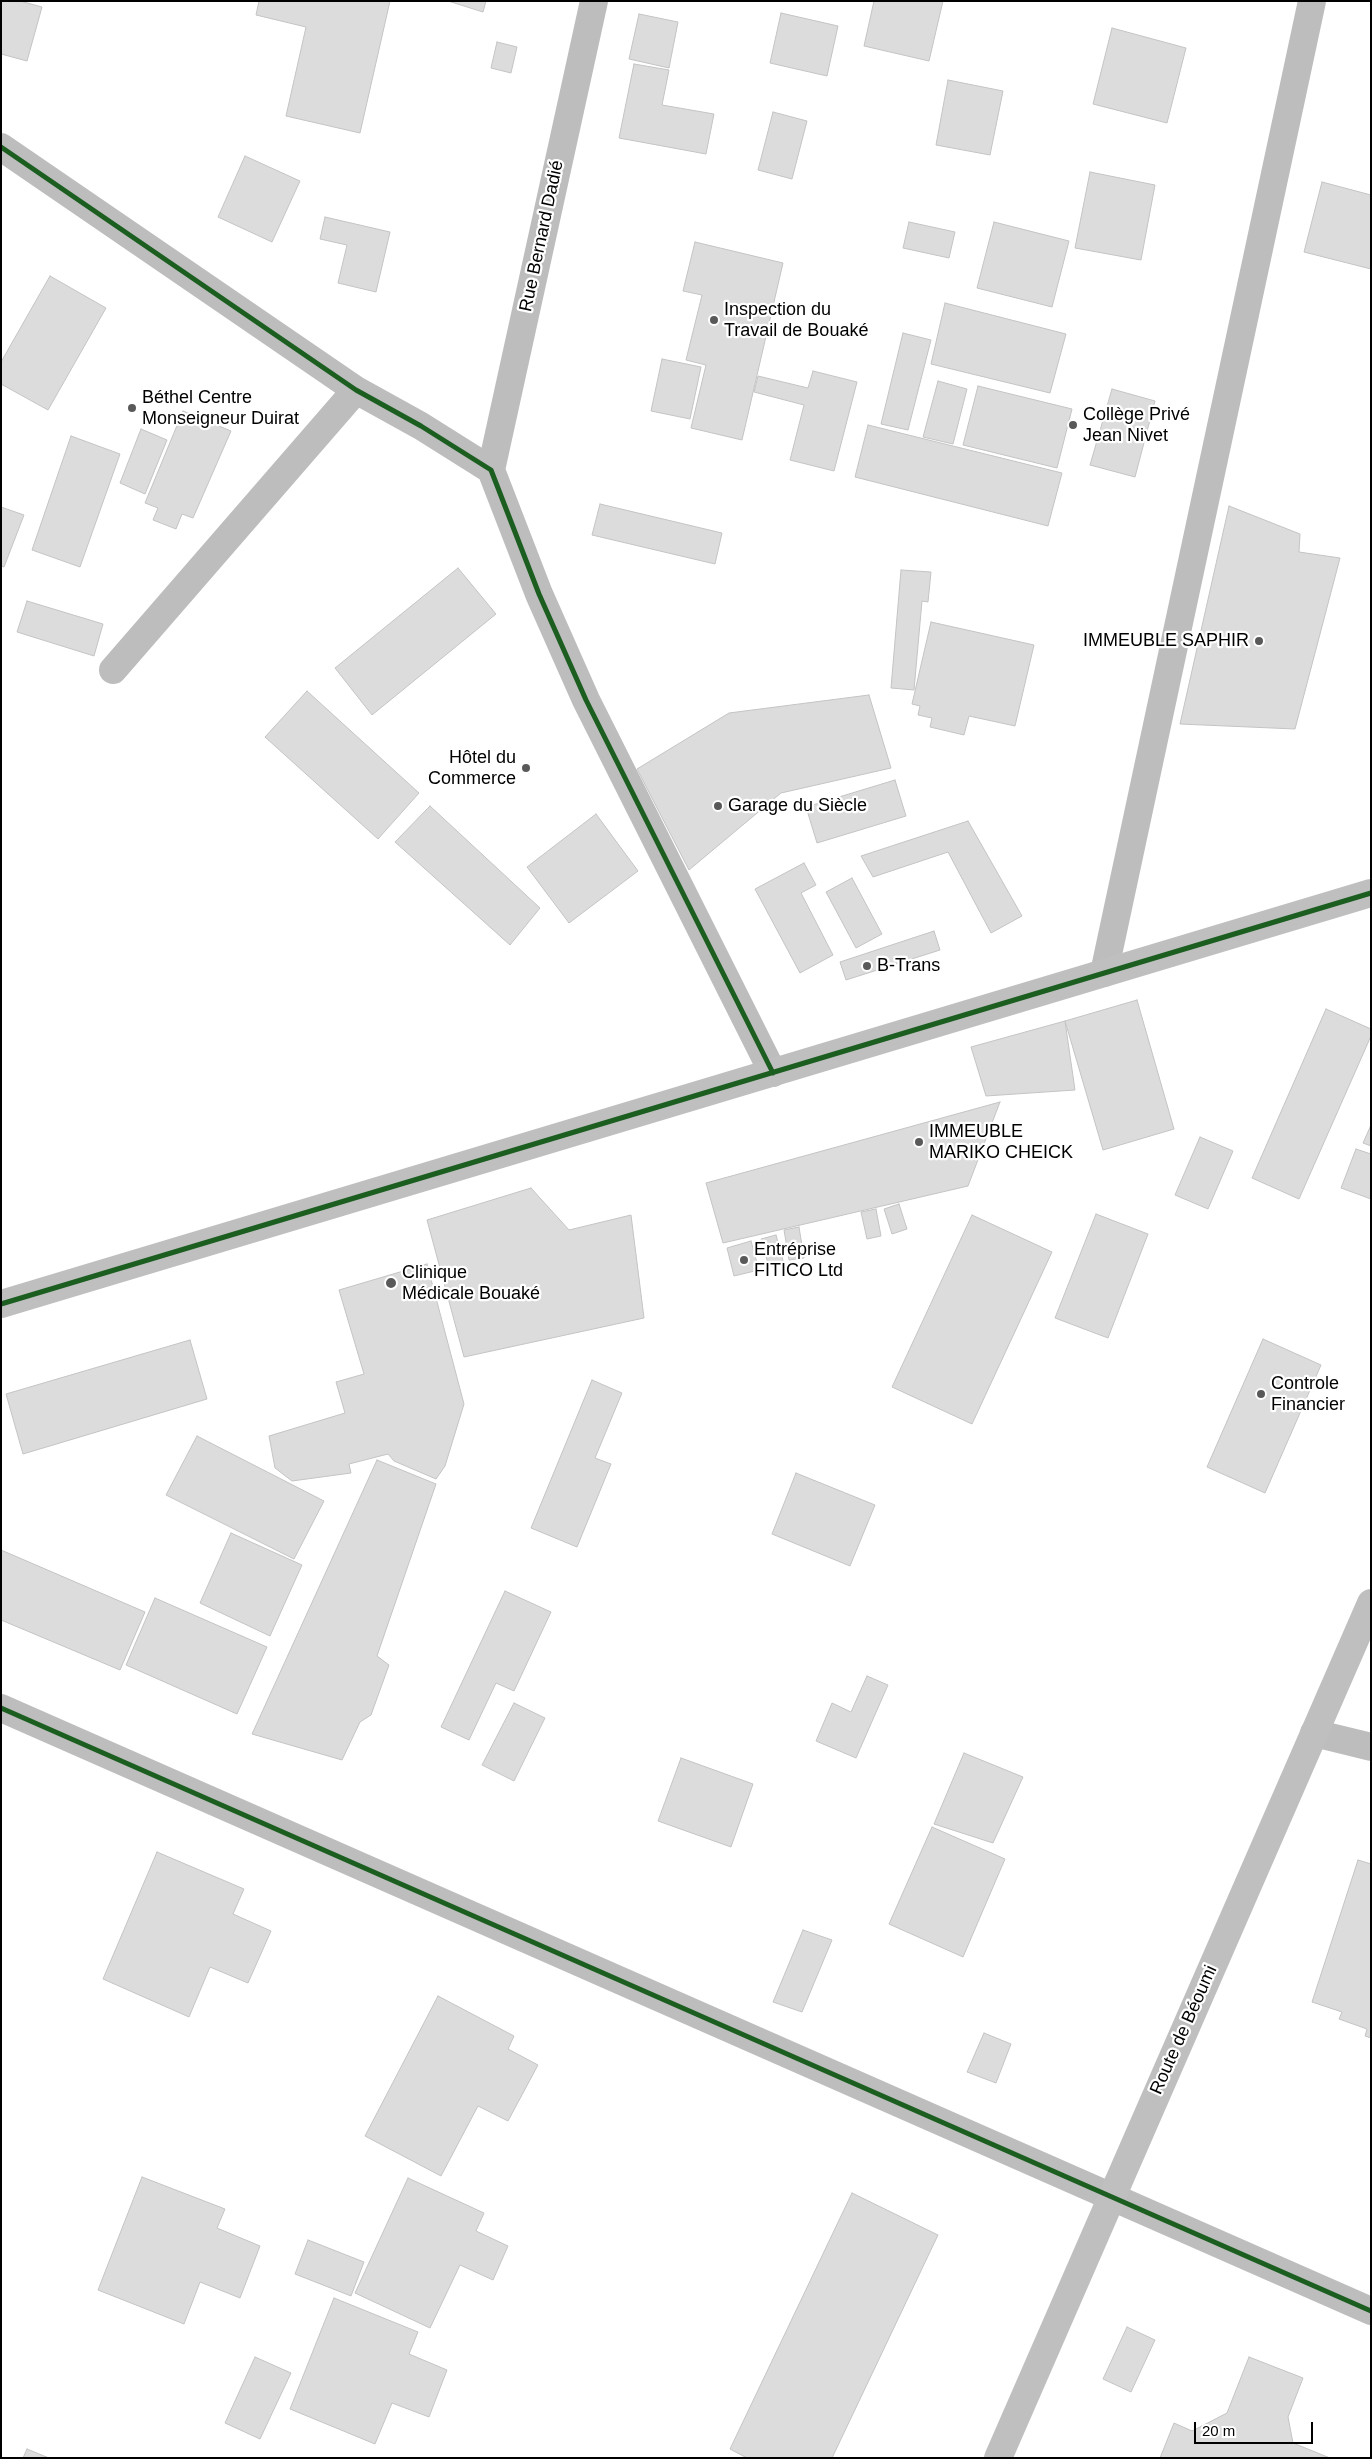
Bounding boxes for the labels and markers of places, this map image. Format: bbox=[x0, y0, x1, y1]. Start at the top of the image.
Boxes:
place label: Inspection du Travail de Bouaké bbox=[724, 299, 868, 342]
marker: Inspection du Travail de Bouaké bbox=[708, 314, 720, 326]
place label: Béthel Centre Monseigneur Duirat bbox=[142, 387, 299, 429]
marker: Béthel Centre Monseigneur Duirat bbox=[126, 402, 138, 414]
place label: Collège Privé Jean Nivet bbox=[1083, 404, 1190, 446]
marker: Collège Privé Jean Nivet bbox=[1067, 419, 1079, 431]
place label: IMMEUBLE SAPHIR bbox=[1083, 630, 1249, 652]
marker: IMMEUBLE SAPHIR bbox=[1253, 635, 1265, 647]
place label: Hôtel du Commerce bbox=[428, 747, 516, 790]
marker: Hôtel du Commerce bbox=[520, 762, 532, 774]
place label: Garage du Siècle bbox=[728, 795, 867, 817]
marker: Garage du Siècle bbox=[712, 800, 724, 812]
place label: B-Trans bbox=[877, 955, 940, 977]
marker: B-Trans bbox=[861, 960, 873, 972]
place label: IMMEUBLE MARIKO CHEICK bbox=[929, 1121, 1073, 1164]
marker: IMMEUBLE MARIKO CHEICK bbox=[913, 1136, 925, 1148]
place label: Entréprise FITICO Ltd bbox=[754, 1239, 843, 1282]
marker: Entréprise FITICO Ltd bbox=[738, 1254, 750, 1266]
place label: Clinique Médicale Bouaké bbox=[402, 1262, 540, 1304]
marker: Clinique Médicale Bouaké bbox=[384, 1276, 398, 1290]
place label: Controle Financier bbox=[1271, 1373, 1345, 1416]
marker: Controle Financier bbox=[1255, 1388, 1267, 1400]

